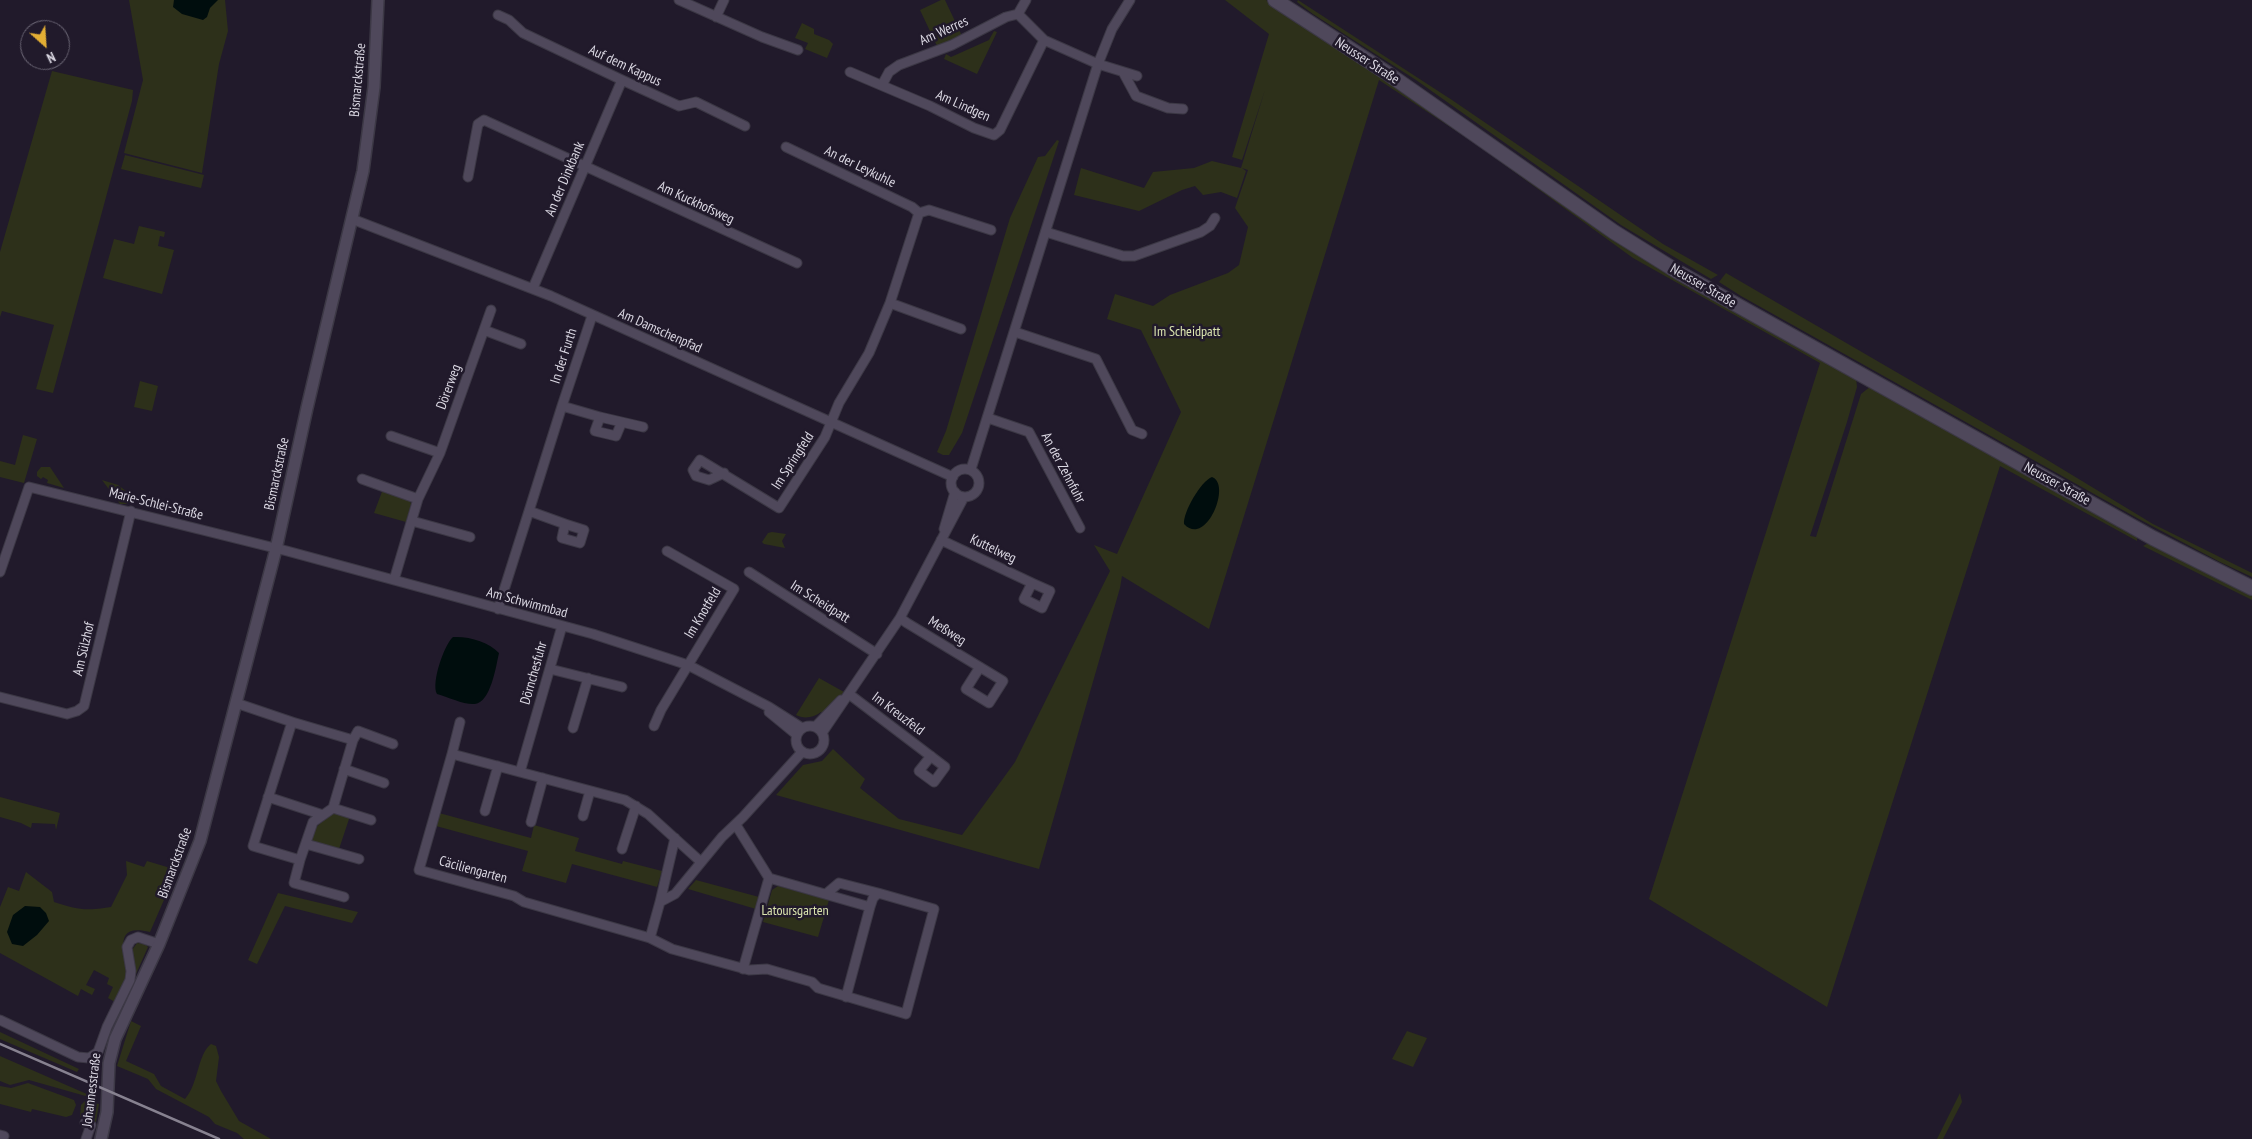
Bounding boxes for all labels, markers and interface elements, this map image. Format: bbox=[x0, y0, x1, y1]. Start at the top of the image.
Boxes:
street label: Am Werres bbox=[917, 13, 971, 49]
north arrow bbox=[20, 20, 70, 70]
street label: Neusser Straße bbox=[1332, 34, 1402, 88]
street label: Bismarckstraße bbox=[346, 42, 370, 118]
street label: Auf dem Kappus bbox=[586, 42, 664, 90]
text: N bbox=[44, 48, 58, 67]
street label: Am Lindgen bbox=[933, 87, 993, 125]
street label: An der Dinkbank bbox=[542, 139, 588, 219]
street label: An der Leykuhle bbox=[822, 143, 898, 191]
street label: Am Kuckhofsweg bbox=[655, 178, 737, 228]
street label: Neusser Straße bbox=[1667, 260, 1739, 312]
street label: Am Damschenpfad bbox=[616, 305, 704, 357]
park label: Im Scheidpatt bbox=[1154, 324, 1220, 340]
street label: In der Furth bbox=[547, 326, 581, 386]
street label: Dörerweg bbox=[433, 362, 465, 412]
street label: Im Springfeld bbox=[768, 429, 818, 493]
street label: An der Zehnfuhr bbox=[1037, 430, 1089, 506]
street label: Bismarckstraße bbox=[261, 436, 293, 512]
street label: Neusser Straße bbox=[2021, 459, 2093, 509]
street label: Marie-Schlei-Straße bbox=[107, 484, 205, 524]
street label: Kuttelweg bbox=[967, 531, 1019, 567]
street label: Im Scheidpatt bbox=[787, 577, 853, 627]
street label: Am Schwimmbad bbox=[485, 584, 569, 622]
street label: Im Knotfeld bbox=[681, 584, 725, 642]
street label: Meßweg bbox=[925, 613, 969, 649]
street label: Am Sülzhof bbox=[70, 620, 98, 678]
street label: Dörnchesfuhr bbox=[517, 640, 551, 706]
street label: Im Kreuzfeld bbox=[868, 689, 928, 739]
street label: Bismarckstraße bbox=[154, 825, 196, 901]
street label: Cäciliengarten bbox=[437, 853, 509, 887]
park label: Latoursgarten bbox=[761, 903, 829, 919]
street label: Johannesstraße bbox=[79, 1052, 105, 1128]

